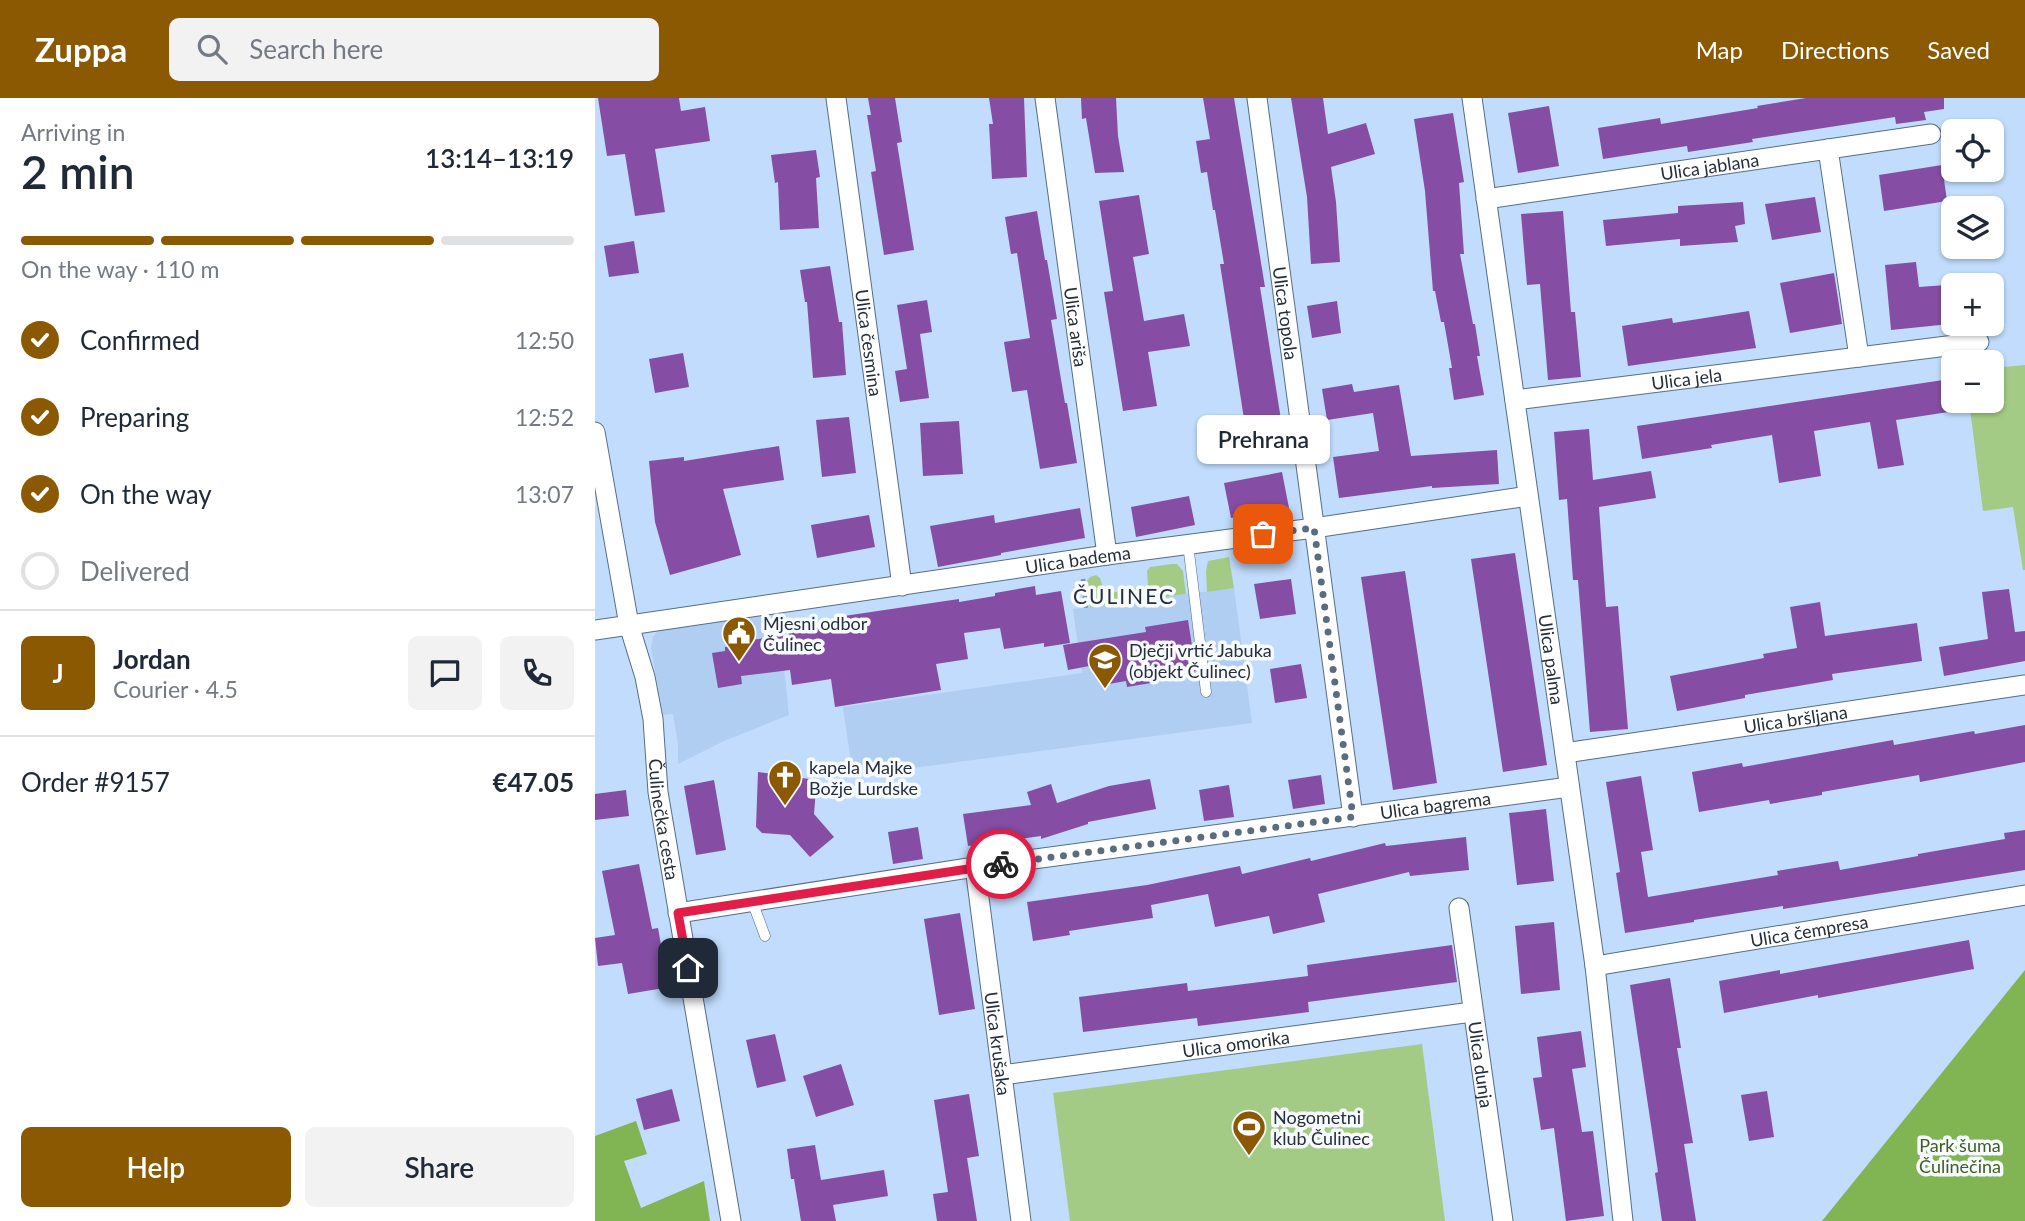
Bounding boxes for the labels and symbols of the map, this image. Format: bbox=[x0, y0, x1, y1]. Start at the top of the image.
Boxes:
street label: Ulica jablana bbox=[1659, 148, 1760, 184]
street label: Ulica topola bbox=[1269, 265, 1303, 361]
street label: Ulica ariša bbox=[1060, 286, 1092, 368]
street label: Ulica česmina bbox=[851, 288, 887, 398]
street label: Ulica jela bbox=[1650, 363, 1723, 394]
callout: Prehrana bbox=[1197, 415, 1329, 464]
pin bbox=[1233, 504, 1293, 564]
street label: Ulica badema bbox=[1024, 541, 1132, 578]
district label: ČULINEC bbox=[1073, 583, 1175, 608]
place label: Mjesni odbor Čulinec bbox=[763, 612, 868, 655]
street label: Ulica palma bbox=[1534, 613, 1569, 706]
public building icon: Mjesni odbor Čulinec bbox=[720, 614, 758, 663]
place label: Dječji vrtić Jabuka (objekt Čulinec) bbox=[1129, 639, 1272, 682]
school or university icon: Dječji vrtić Jabuka (objekt Čulinec) bbox=[1086, 641, 1124, 690]
street label: Ulica bršljana bbox=[1742, 700, 1849, 737]
place label: kapela Majke Božje Lurdske bbox=[809, 756, 918, 799]
street label: Čulinečka cesta bbox=[645, 758, 684, 882]
church icon: kapela Majke Božje Lurdske bbox=[766, 758, 804, 807]
street label: Ulica bagrema bbox=[1378, 787, 1492, 823]
courier bbox=[966, 829, 1036, 899]
street label: Ulica čempresa bbox=[1749, 910, 1870, 951]
pin bbox=[658, 938, 718, 998]
street label: Ulica krušaka bbox=[980, 990, 1016, 1097]
street label: Ulica dunja bbox=[1464, 1020, 1498, 1109]
street label: Ulica omorika bbox=[1181, 1026, 1291, 1062]
place label: Nogometni klub Čulinec bbox=[1273, 1106, 1370, 1149]
sports icon: Nogometni klub Čulinec bbox=[1230, 1108, 1268, 1157]
park label: Park šuma Čulinečina bbox=[1919, 1134, 2001, 1177]

